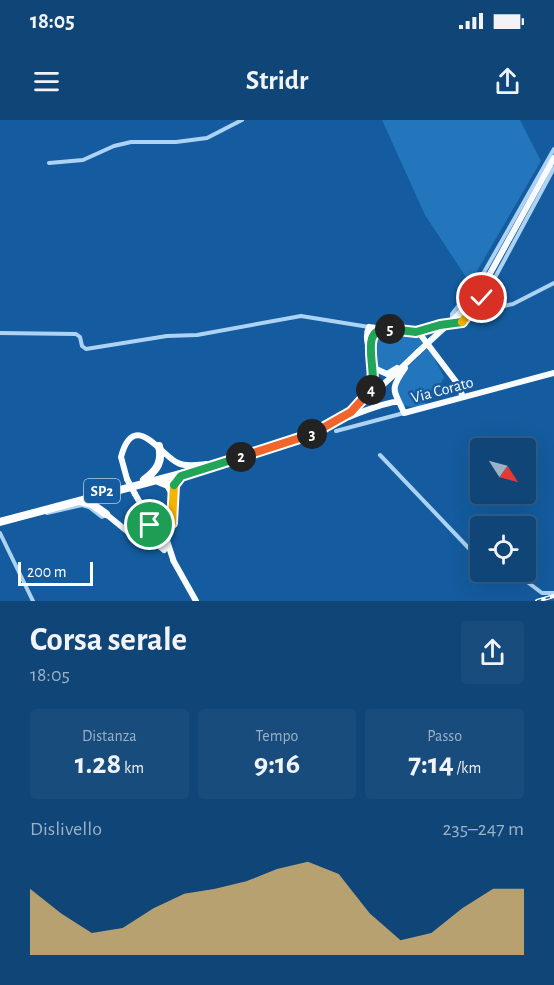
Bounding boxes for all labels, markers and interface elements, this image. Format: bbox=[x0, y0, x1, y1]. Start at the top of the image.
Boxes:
text: 18:05 bbox=[30, 10, 75, 32]
icon: menu bbox=[30, 65, 63, 98]
icon: share bbox=[491, 65, 524, 98]
text: Stridr bbox=[246, 67, 308, 94]
pin bbox=[456, 272, 507, 323]
icon: check bbox=[465, 281, 498, 314]
pin: 5 bbox=[375, 314, 405, 344]
text: 5 bbox=[387, 321, 393, 337]
street label: Via Corato bbox=[409, 374, 475, 406]
pin: 4 bbox=[356, 375, 386, 405]
text: 4 bbox=[367, 382, 375, 398]
pin: 3 bbox=[297, 419, 327, 449]
text: 3 bbox=[309, 426, 315, 442]
north arrow bbox=[470, 438, 536, 504]
map controls bbox=[470, 438, 536, 582]
pin: 2 bbox=[226, 442, 256, 472]
text: 2 bbox=[237, 449, 245, 465]
road number: SP2 bbox=[84, 479, 120, 503]
pin bbox=[124, 499, 175, 550]
icon: arrive bbox=[133, 508, 166, 541]
button: locate bbox=[470, 516, 536, 582]
scale bar bbox=[18, 559, 93, 586]
text: 200 m bbox=[27, 564, 67, 580]
button: share bbox=[461, 621, 524, 684]
text: Corsa serale bbox=[30, 624, 187, 657]
text: 18:05 bbox=[30, 665, 70, 685]
text: Distanza bbox=[82, 728, 137, 744]
text: Tempo bbox=[256, 728, 298, 744]
text: Passo bbox=[427, 728, 462, 744]
text: 1.28 bbox=[75, 749, 121, 779]
text: 9:16 bbox=[254, 749, 300, 779]
text: 7:14 bbox=[408, 749, 454, 779]
text: km bbox=[121, 760, 144, 776]
text: /km bbox=[454, 760, 481, 776]
text: Dislivello bbox=[30, 819, 102, 839]
text: 235–247 m bbox=[442, 819, 524, 839]

